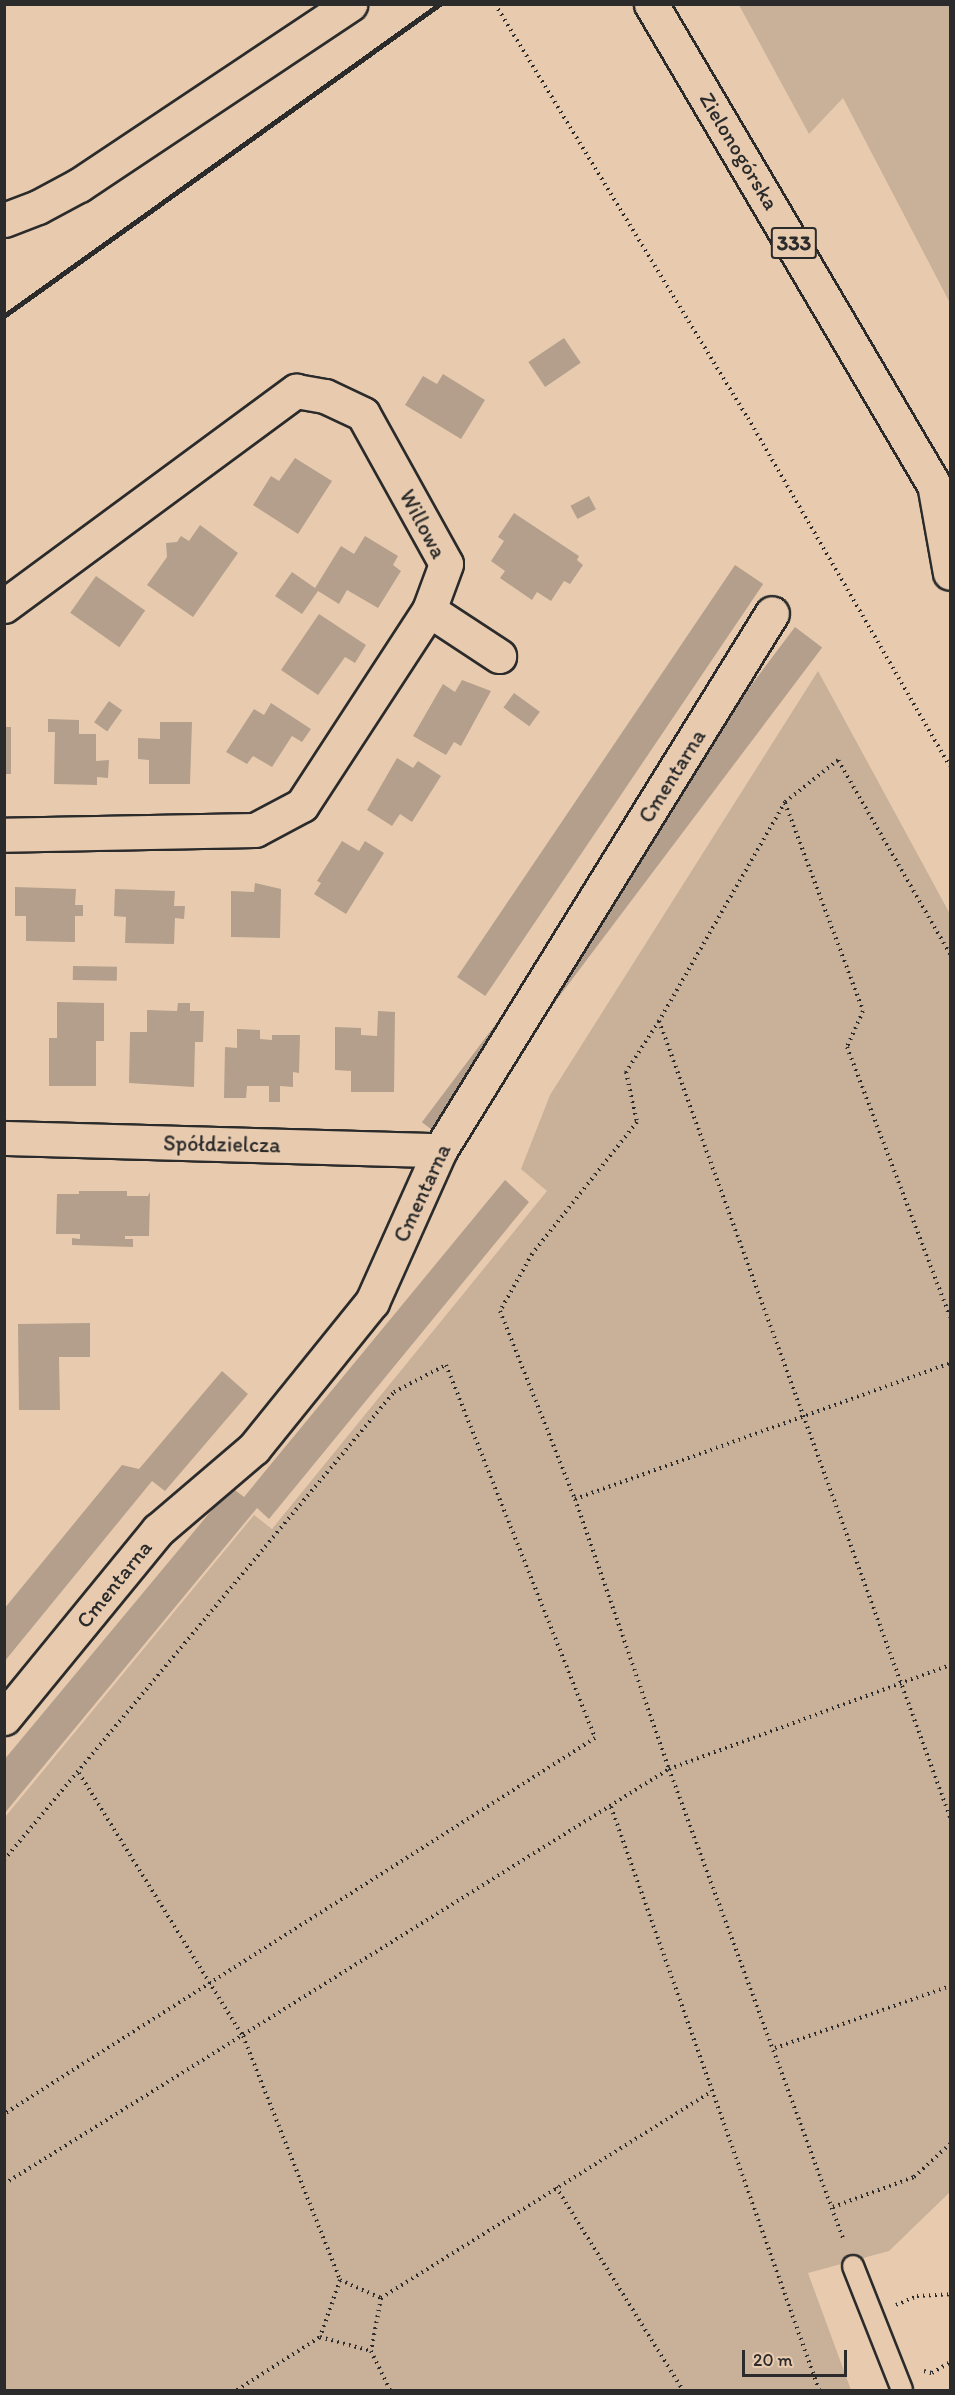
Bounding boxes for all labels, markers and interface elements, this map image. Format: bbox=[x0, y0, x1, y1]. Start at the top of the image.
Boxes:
street label: Zielonogórska bbox=[694, 88, 784, 214]
road number: 333 bbox=[770, 225, 818, 261]
street label: Willowa bbox=[394, 485, 452, 563]
street label: Cmentarna bbox=[633, 724, 711, 828]
street label: Spółdzielcza bbox=[163, 1130, 281, 1158]
street label: Cmentarna bbox=[388, 1140, 456, 1246]
street label: Cmentarna bbox=[70, 1535, 158, 1633]
scale bar bbox=[745, 2338, 850, 2376]
text: 20 m bbox=[753, 2349, 793, 2371]

